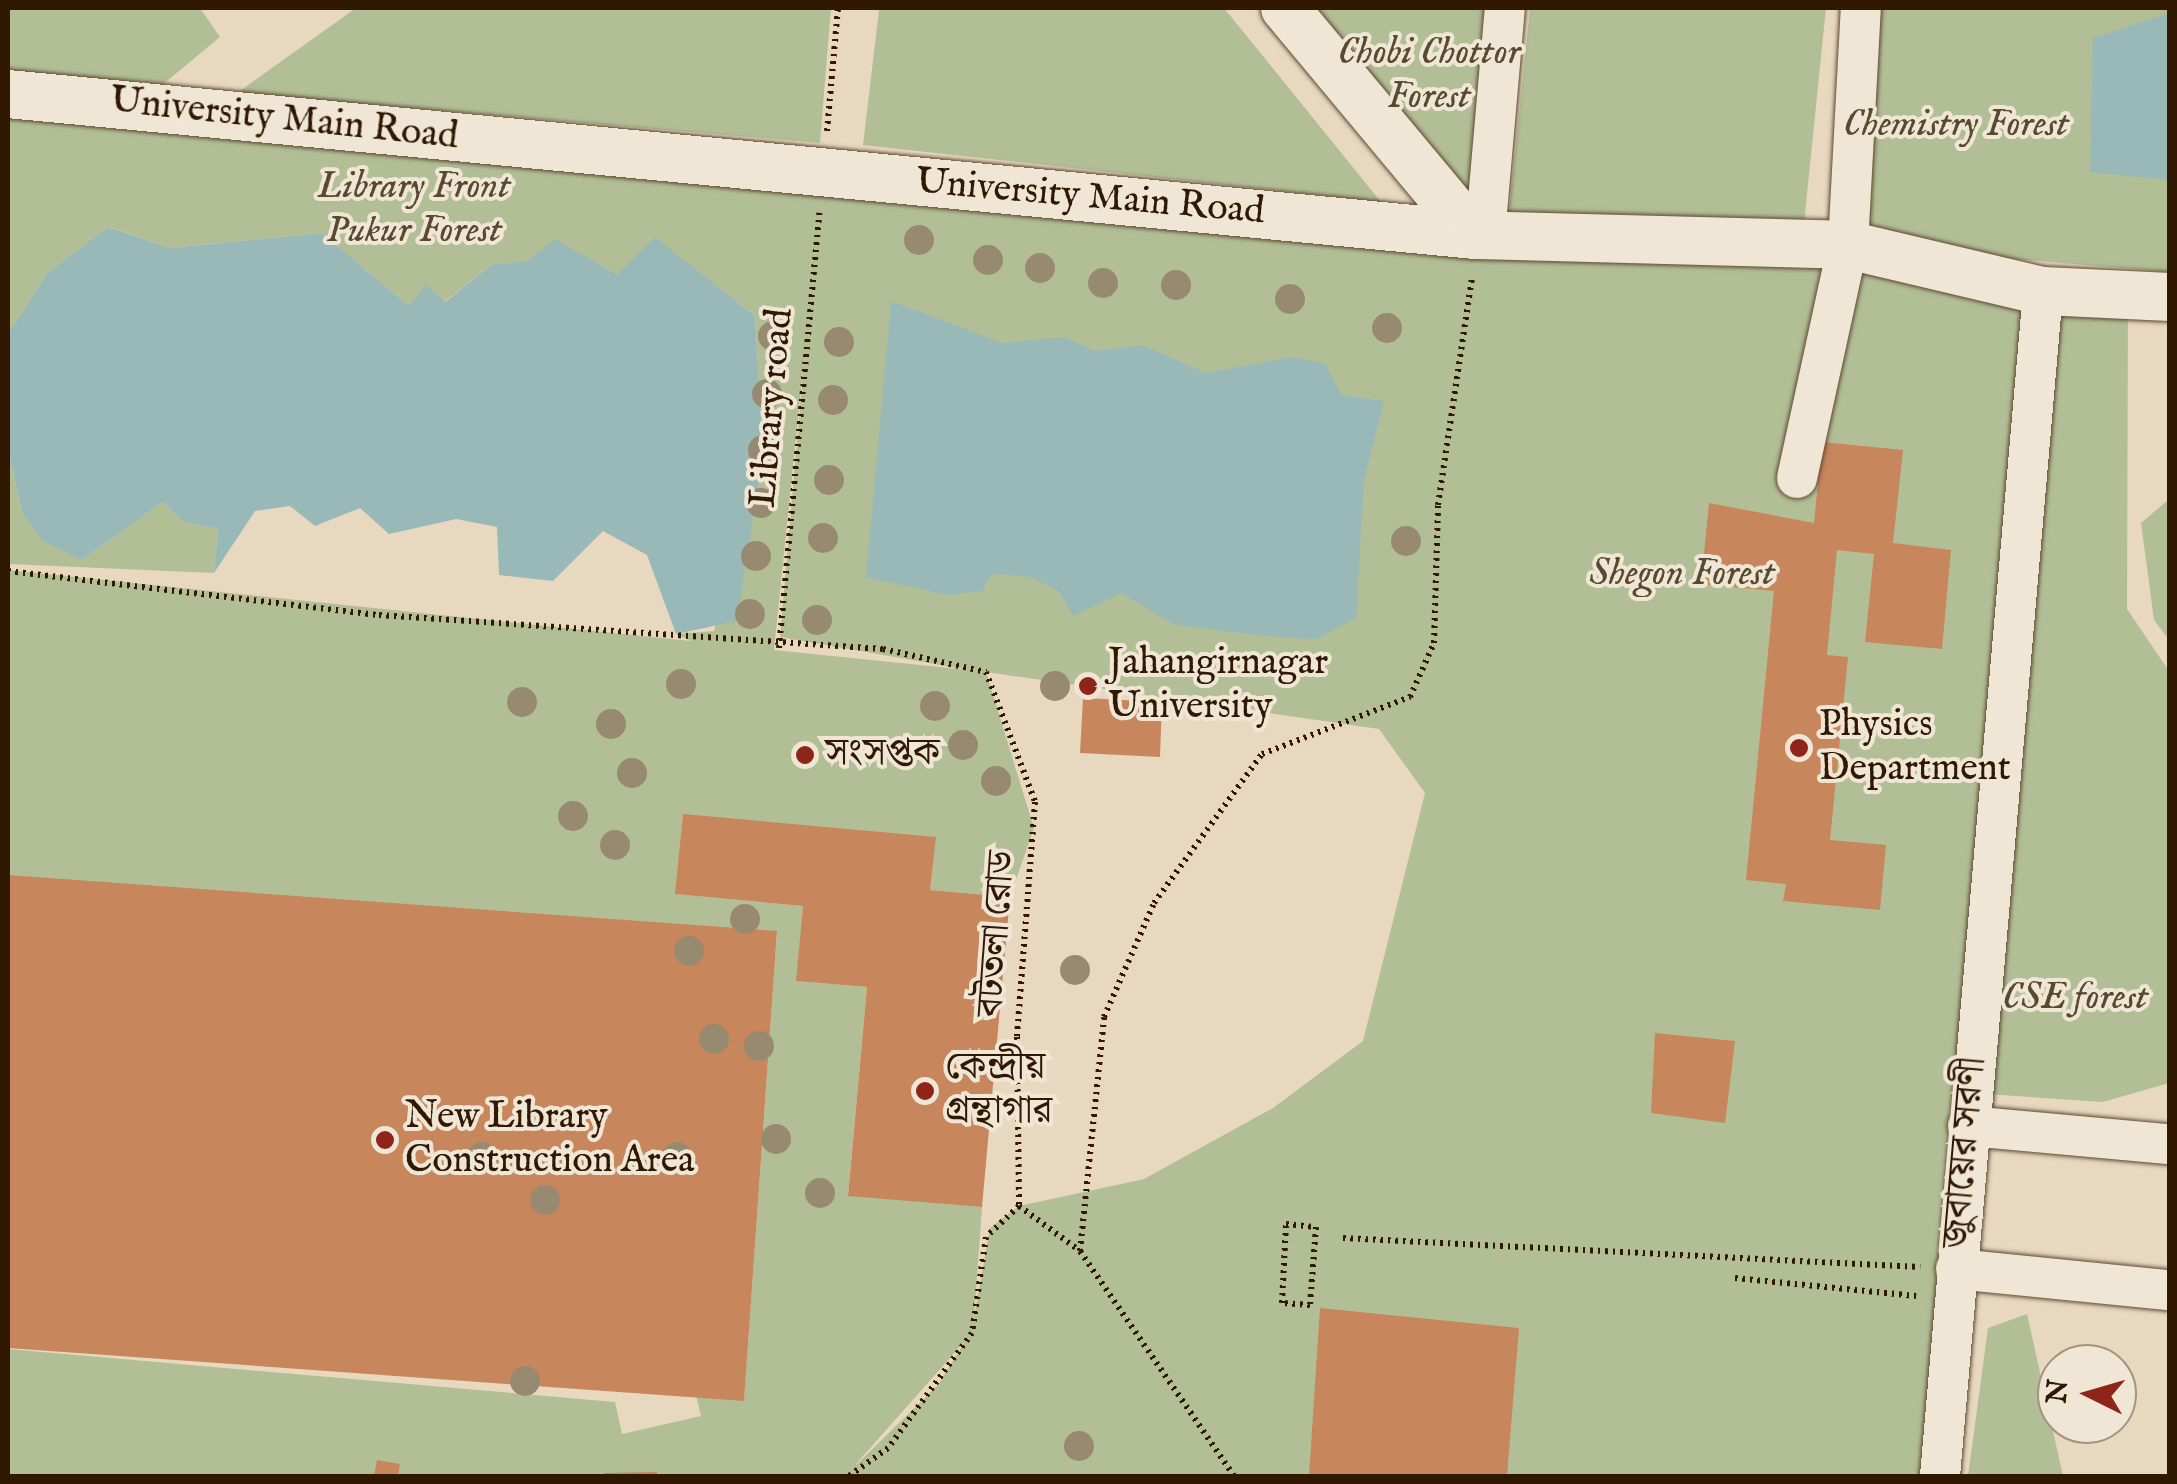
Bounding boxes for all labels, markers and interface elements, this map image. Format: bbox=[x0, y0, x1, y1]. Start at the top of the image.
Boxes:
park label: Chobi Chottor Forest bbox=[1338, 31, 1520, 120]
street label: University Main Road bbox=[108, 79, 460, 161]
park label: Chemistry Forest bbox=[1843, 103, 2069, 149]
street label: University Main Road bbox=[914, 160, 1266, 236]
park label: Library Front Pukur Forest bbox=[318, 165, 510, 254]
street label: Library road bbox=[742, 307, 804, 509]
park label: Shegon Forest bbox=[1589, 552, 1775, 598]
place label: Jahangirnagar University bbox=[1108, 641, 1328, 731]
marker: Jahangirnagar University bbox=[1077, 675, 1099, 697]
place label: Physics Department bbox=[1819, 703, 2011, 792]
place label: সংসপ্তক bbox=[825, 732, 940, 778]
marker: Physics Department bbox=[1788, 737, 1810, 759]
marker: সংসপ্তক bbox=[794, 744, 816, 766]
street label: বটতলা রোড bbox=[969, 849, 1027, 1019]
park label: CSE forest bbox=[2002, 976, 2148, 1022]
place label: কেন্দ্রীয় গ্রন্থাগার bbox=[945, 1046, 1052, 1136]
street label: জুবায়ের সরণী bbox=[1935, 1056, 1997, 1250]
marker: কেন্দ্রীয় গ্রন্থাগার bbox=[914, 1080, 936, 1102]
place label: New Library Construction Area bbox=[405, 1095, 695, 1184]
marker: New Library Construction Area bbox=[374, 1129, 396, 1151]
north arrow bbox=[2037, 1344, 2137, 1444]
text: N bbox=[2040, 1378, 2077, 1405]

